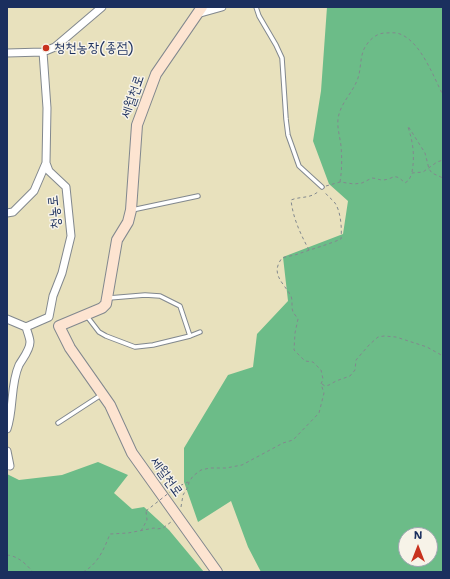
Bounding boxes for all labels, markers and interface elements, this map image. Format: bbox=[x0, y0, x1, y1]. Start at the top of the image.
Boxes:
place label: 청천농장(종점) bbox=[54, 40, 133, 56]
marker: 청천농장(종점) bbox=[41, 43, 51, 53]
street label: 세월천로 bbox=[118, 73, 148, 121]
street label: 청농로 bbox=[45, 194, 65, 230]
street label: 세월천로 bbox=[146, 454, 186, 500]
north arrow bbox=[398, 527, 438, 567]
text: N bbox=[414, 528, 422, 543]

